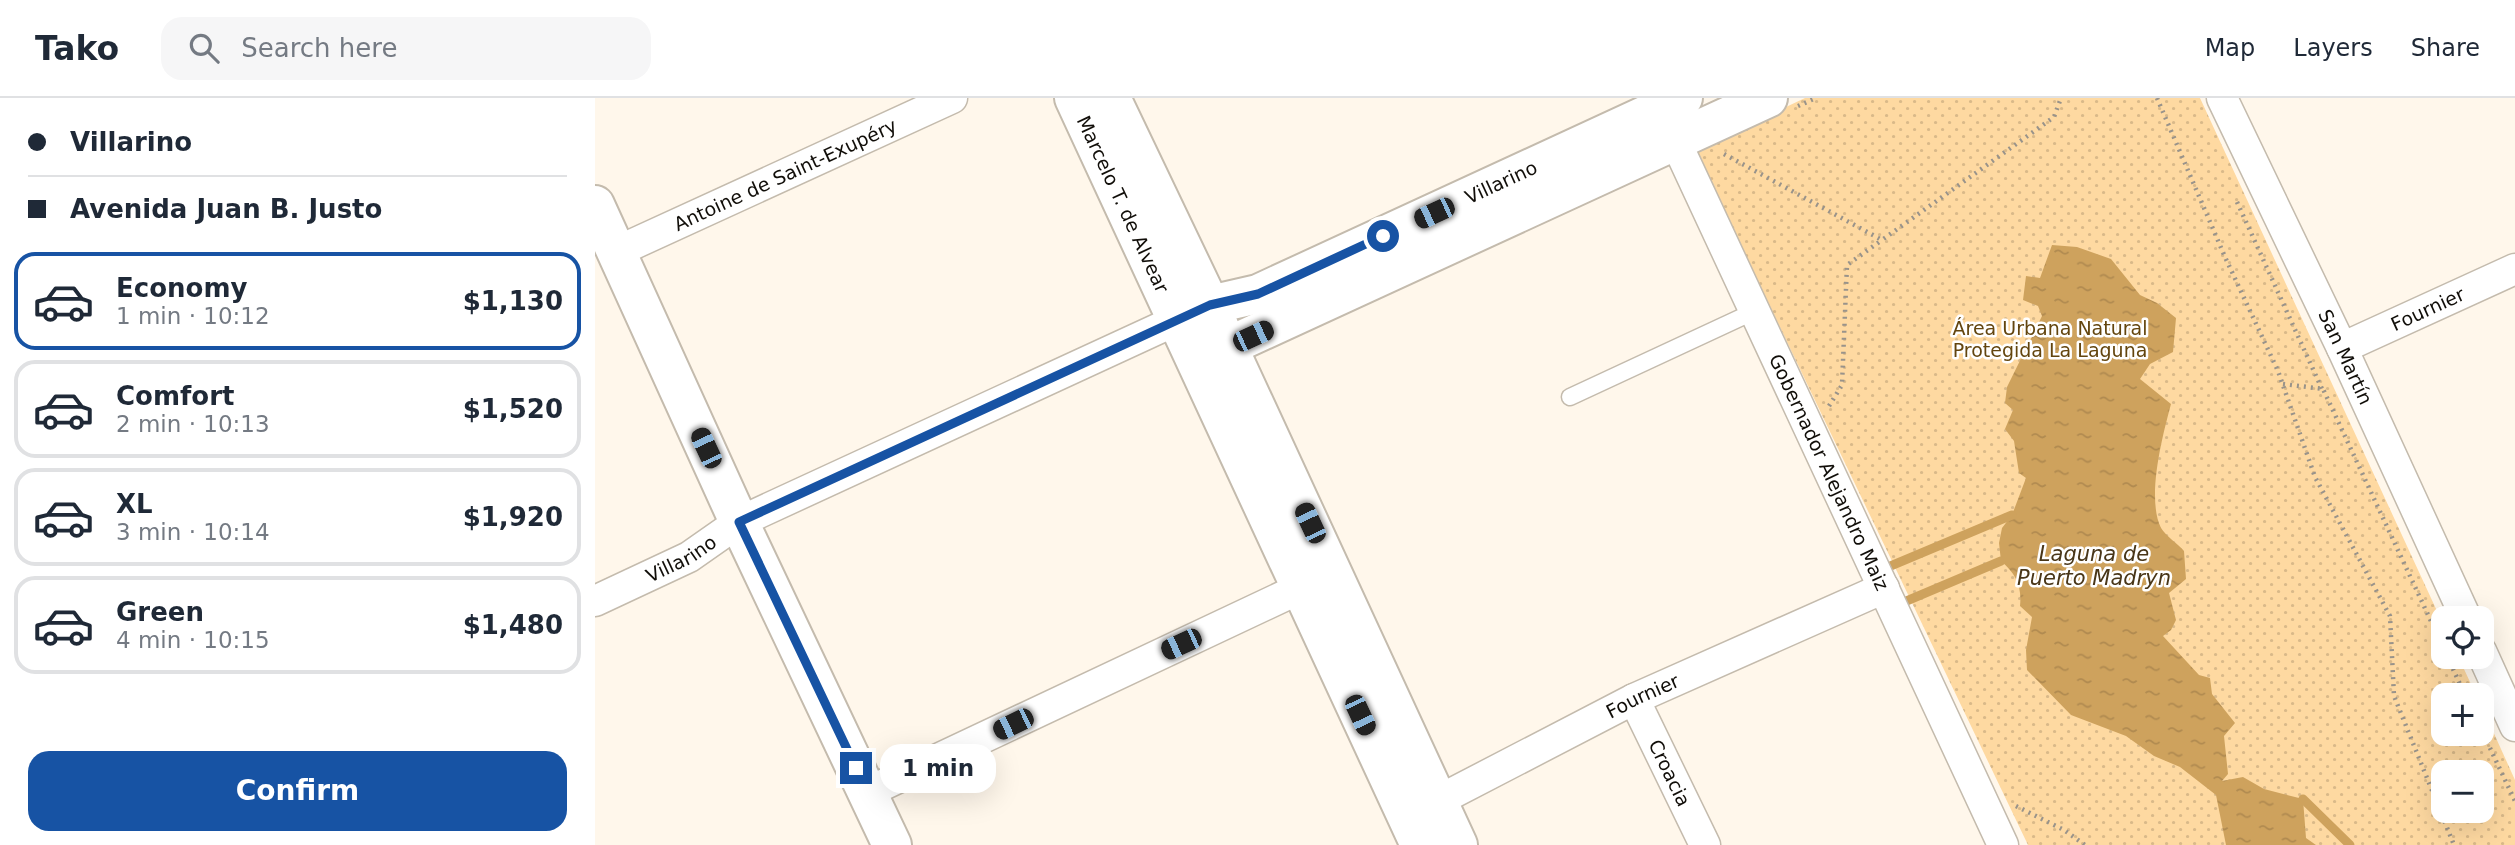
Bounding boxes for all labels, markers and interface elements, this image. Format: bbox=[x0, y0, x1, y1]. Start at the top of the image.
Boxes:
search box bbox=[161, 17, 651, 80]
text: Tako bbox=[35, 29, 119, 68]
icon: search bbox=[185, 29, 223, 67]
text: Search here bbox=[241, 33, 397, 63]
text: Map bbox=[2205, 34, 2255, 62]
text: Layers bbox=[2293, 34, 2373, 62]
text: Share bbox=[2411, 34, 2480, 62]
street label: Marcelo T. de Alvear bbox=[1073, 112, 1174, 296]
street label: Antoine de Saint-Exupéry bbox=[670, 114, 900, 235]
text: Villarino bbox=[70, 127, 192, 157]
street label: Villarino bbox=[1461, 156, 1540, 208]
text: Avenida Juan B. Justo bbox=[70, 194, 382, 224]
car bbox=[1411, 195, 1458, 231]
route start bbox=[1367, 220, 1399, 252]
icon: car bbox=[32, 270, 95, 333]
text: Economy bbox=[116, 273, 247, 303]
street label: Fournier bbox=[2387, 283, 2468, 335]
text: $1,130 bbox=[463, 286, 563, 316]
text: 1 min · 10:12 bbox=[116, 303, 270, 329]
street label: San Martín bbox=[2314, 306, 2377, 408]
park label: Área Urbana Natural Protegida La Laguna bbox=[1953, 317, 2148, 361]
car bbox=[1230, 318, 1277, 354]
street label: Gobernador Alejandro Maiz bbox=[1765, 350, 1894, 594]
icon: car bbox=[32, 378, 95, 441]
text: Comfort bbox=[116, 381, 234, 411]
text: $1,520 bbox=[463, 394, 563, 424]
text: 2 min · 10:13 bbox=[116, 411, 270, 437]
car bbox=[688, 425, 725, 471]
icon: car bbox=[32, 486, 95, 549]
text: XL bbox=[116, 489, 153, 519]
car bbox=[1292, 500, 1329, 546]
text: $1,920 bbox=[463, 502, 563, 532]
text: 3 min · 10:14 bbox=[116, 519, 270, 545]
street label: Villarino bbox=[642, 530, 720, 587]
water label: Laguna de Puerto Madryn bbox=[2017, 542, 2171, 590]
icon: car bbox=[32, 594, 95, 657]
text: Green bbox=[116, 597, 204, 627]
map controls bbox=[2431, 606, 2494, 823]
button: locate bbox=[2431, 606, 2494, 669]
text: $1,480 bbox=[463, 610, 563, 640]
car bbox=[1158, 626, 1205, 662]
text: 4 min · 10:15 bbox=[116, 627, 270, 653]
street label: Fournier bbox=[1602, 669, 1683, 723]
button: + bbox=[2431, 683, 2494, 746]
car bbox=[1342, 692, 1379, 738]
car bbox=[990, 705, 1037, 743]
street label: Croacia bbox=[1644, 736, 1695, 810]
callout: 1 min bbox=[881, 744, 996, 792]
button: Confirm bbox=[28, 751, 567, 831]
route end bbox=[840, 752, 872, 784]
text: 1 min bbox=[902, 755, 974, 781]
button: − bbox=[2431, 760, 2494, 823]

